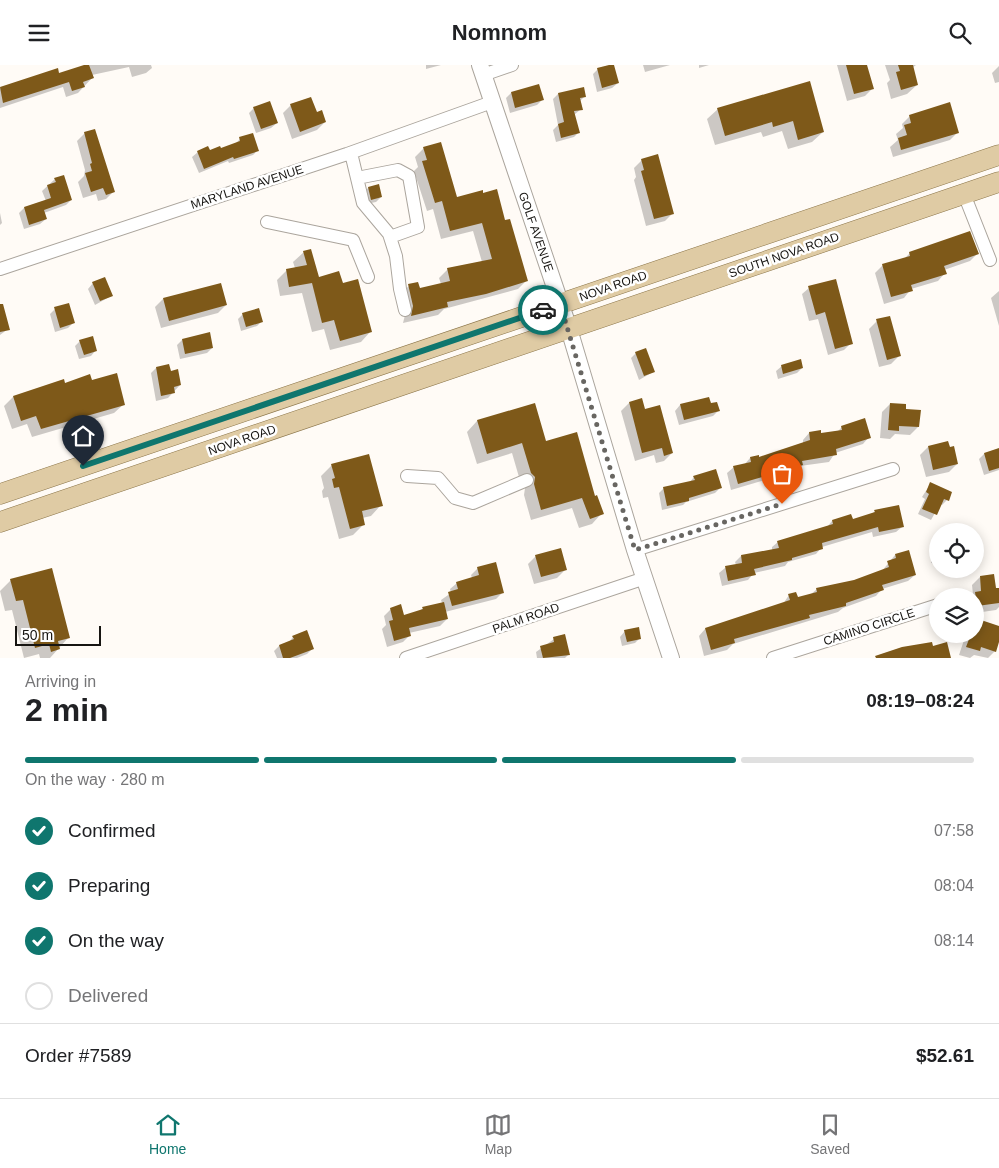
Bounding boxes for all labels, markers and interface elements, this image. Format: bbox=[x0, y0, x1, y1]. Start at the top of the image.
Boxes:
icon: menu bbox=[25, 19, 53, 47]
icon: search bbox=[946, 19, 974, 47]
text: Nomnom bbox=[452, 20, 547, 45]
street label: MARYLAND AVENUE bbox=[189, 162, 305, 212]
street label: GOLF AVENUE bbox=[516, 190, 556, 274]
street label: SOUTH NOVA ROAD bbox=[727, 229, 841, 280]
street label: NOVA ROAD bbox=[577, 268, 649, 304]
courier bbox=[518, 285, 568, 335]
icon: car bbox=[529, 296, 557, 324]
pin bbox=[62, 415, 104, 466]
icon: home bbox=[69, 422, 97, 450]
street label: NOVA ROAD bbox=[206, 422, 278, 458]
pin bbox=[761, 453, 803, 504]
icon: bag bbox=[768, 460, 796, 488]
map controls bbox=[929, 523, 984, 643]
button: locate bbox=[929, 523, 984, 578]
button: layers bbox=[929, 588, 984, 643]
street label: PALM ROAD bbox=[491, 600, 562, 636]
street label: CAMINO CIRCLE bbox=[821, 606, 917, 648]
scale bar bbox=[15, 623, 101, 646]
text: 50 m bbox=[22, 627, 53, 643]
text: Arriving in bbox=[25, 673, 96, 690]
text: 08:19–08:24 bbox=[866, 690, 974, 711]
text: 2 min bbox=[25, 692, 109, 728]
text: On the way · 280 m bbox=[25, 771, 165, 788]
icon: check bbox=[25, 817, 53, 845]
text: Confirmed bbox=[68, 820, 156, 841]
text: 07:58 bbox=[934, 822, 974, 839]
icon: check bbox=[25, 872, 53, 900]
text: Preparing bbox=[68, 875, 150, 896]
text: 08:04 bbox=[934, 877, 974, 894]
icon: check bbox=[25, 927, 53, 955]
text: On the way bbox=[68, 930, 164, 951]
text: 08:14 bbox=[934, 932, 974, 949]
text: Delivered bbox=[68, 985, 148, 1006]
text: Order #7589 bbox=[25, 1045, 132, 1066]
text: $52.61 bbox=[916, 1045, 974, 1066]
tab: Home bbox=[149, 1111, 186, 1157]
tab: Map bbox=[484, 1111, 512, 1157]
tab: Saved bbox=[810, 1111, 850, 1157]

